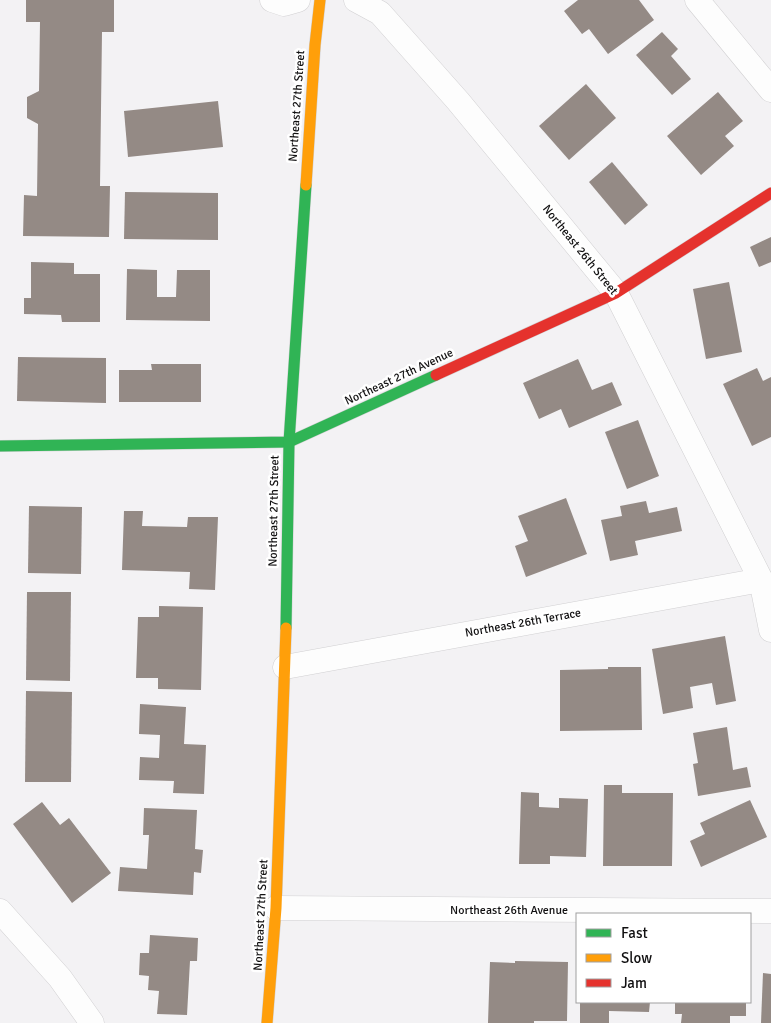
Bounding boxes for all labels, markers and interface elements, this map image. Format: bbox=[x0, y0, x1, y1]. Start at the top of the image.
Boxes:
street label: Northeast 27th Street bbox=[286, 50, 308, 162]
street label: Northeast 26th Street bbox=[539, 202, 621, 298]
street label: Northeast 27th Avenue bbox=[342, 345, 456, 409]
street label: Northeast 27th Street bbox=[266, 455, 282, 567]
street label: Northeast 26th Terrace bbox=[464, 605, 582, 641]
street label: Northeast 27th Street bbox=[251, 859, 271, 971]
street label: Northeast 26th Avenue bbox=[450, 903, 568, 918]
legend bbox=[576, 913, 751, 1003]
text: Fast bbox=[621, 924, 648, 942]
text: Slow bbox=[621, 949, 652, 967]
text: Jam bbox=[621, 974, 647, 992]

